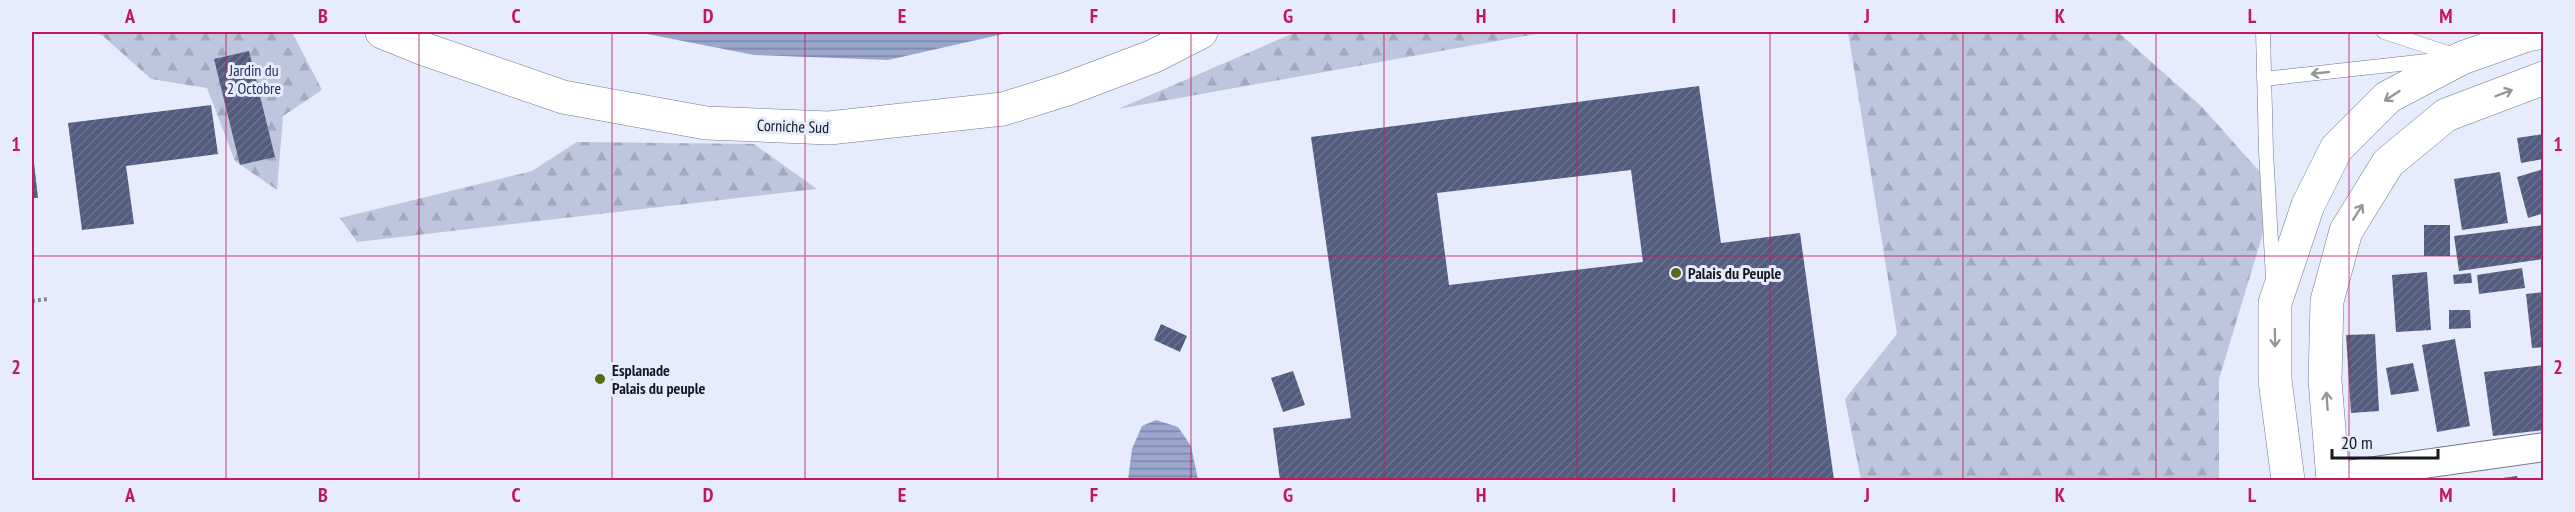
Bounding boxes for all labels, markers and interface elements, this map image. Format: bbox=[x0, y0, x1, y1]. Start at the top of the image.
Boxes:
text: A bbox=[124, 3, 136, 29]
text: B bbox=[318, 3, 328, 29]
text: C bbox=[511, 3, 521, 29]
text: D bbox=[703, 3, 714, 29]
text: E bbox=[898, 3, 906, 29]
text: F bbox=[1090, 3, 1098, 29]
text: G bbox=[1283, 3, 1293, 29]
text: H bbox=[1476, 3, 1486, 29]
text: I bbox=[1672, 3, 1676, 29]
text: J bbox=[1863, 3, 1870, 29]
text: K bbox=[2055, 3, 2066, 29]
text: L bbox=[2248, 3, 2257, 29]
text: M bbox=[2439, 3, 2453, 29]
park label: Jardin du 2 Octobre bbox=[227, 60, 281, 98]
one-way arrow bbox=[2310, 68, 2330, 79]
one-way arrow bbox=[2494, 87, 2513, 98]
one-way arrow bbox=[2384, 90, 2401, 102]
street label: Corniche Sud bbox=[757, 115, 829, 137]
text: 1 bbox=[11, 131, 21, 157]
text: 1 bbox=[2553, 131, 2563, 157]
one-way arrow bbox=[2352, 204, 2364, 221]
place label: Palais du Peuple bbox=[1688, 263, 1782, 283]
marker: Palais du Peuple bbox=[1669, 266, 1683, 280]
one-way arrow bbox=[2269, 328, 2281, 348]
text: 2 bbox=[11, 354, 21, 380]
text: 2 bbox=[2553, 354, 2563, 380]
place label: Esplanade Palais du peuple bbox=[612, 360, 706, 398]
marker: Esplanade Palais du peuple bbox=[593, 372, 607, 386]
one-way arrow bbox=[2321, 392, 2332, 412]
scale bar bbox=[2332, 422, 2438, 460]
text: 20 m bbox=[2341, 431, 2373, 454]
text: A bbox=[124, 482, 136, 508]
text: B bbox=[318, 482, 328, 508]
text: C bbox=[511, 482, 521, 508]
text: D bbox=[703, 482, 714, 508]
text: E bbox=[898, 482, 906, 508]
text: F bbox=[1090, 482, 1098, 508]
text: G bbox=[1283, 482, 1293, 508]
text: H bbox=[1476, 482, 1486, 508]
text: I bbox=[1672, 482, 1676, 508]
text: J bbox=[1863, 482, 1870, 508]
text: K bbox=[2055, 482, 2066, 508]
text: L bbox=[2248, 482, 2257, 508]
text: M bbox=[2439, 482, 2453, 508]

